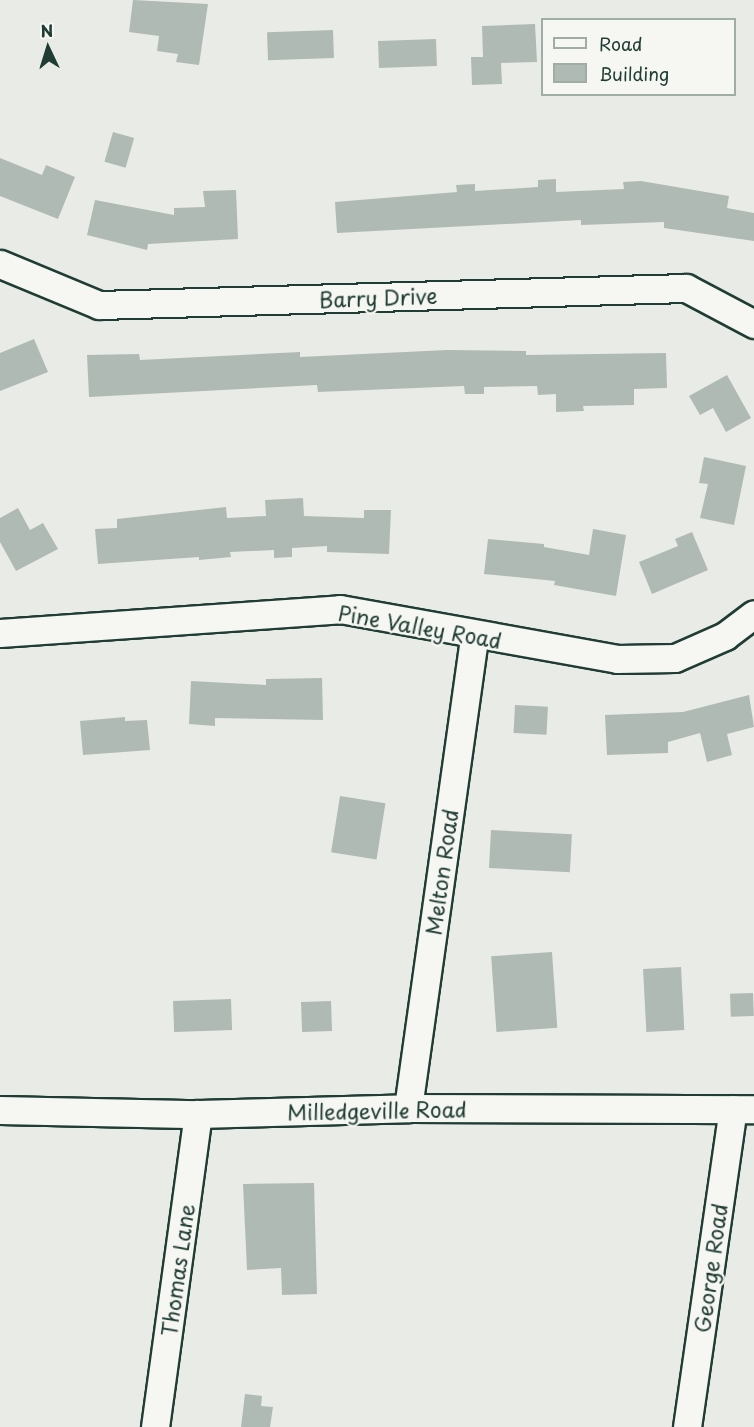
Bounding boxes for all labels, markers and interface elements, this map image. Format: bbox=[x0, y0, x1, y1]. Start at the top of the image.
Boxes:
north arrow bbox=[18, 18, 78, 78]
text: N bbox=[40, 18, 54, 42]
legend bbox=[541, 18, 736, 96]
text: Road bbox=[599, 30, 643, 57]
text: Building bbox=[599, 60, 669, 87]
street label: Barry Drive bbox=[318, 282, 438, 312]
street label: Pine Valley Road bbox=[335, 599, 505, 653]
street label: Melton Road bbox=[420, 808, 462, 936]
street label: Milledgeville Road bbox=[287, 1096, 467, 1124]
street label: Thomas Lane bbox=[155, 1201, 199, 1339]
street label: George Road bbox=[688, 1202, 732, 1334]

